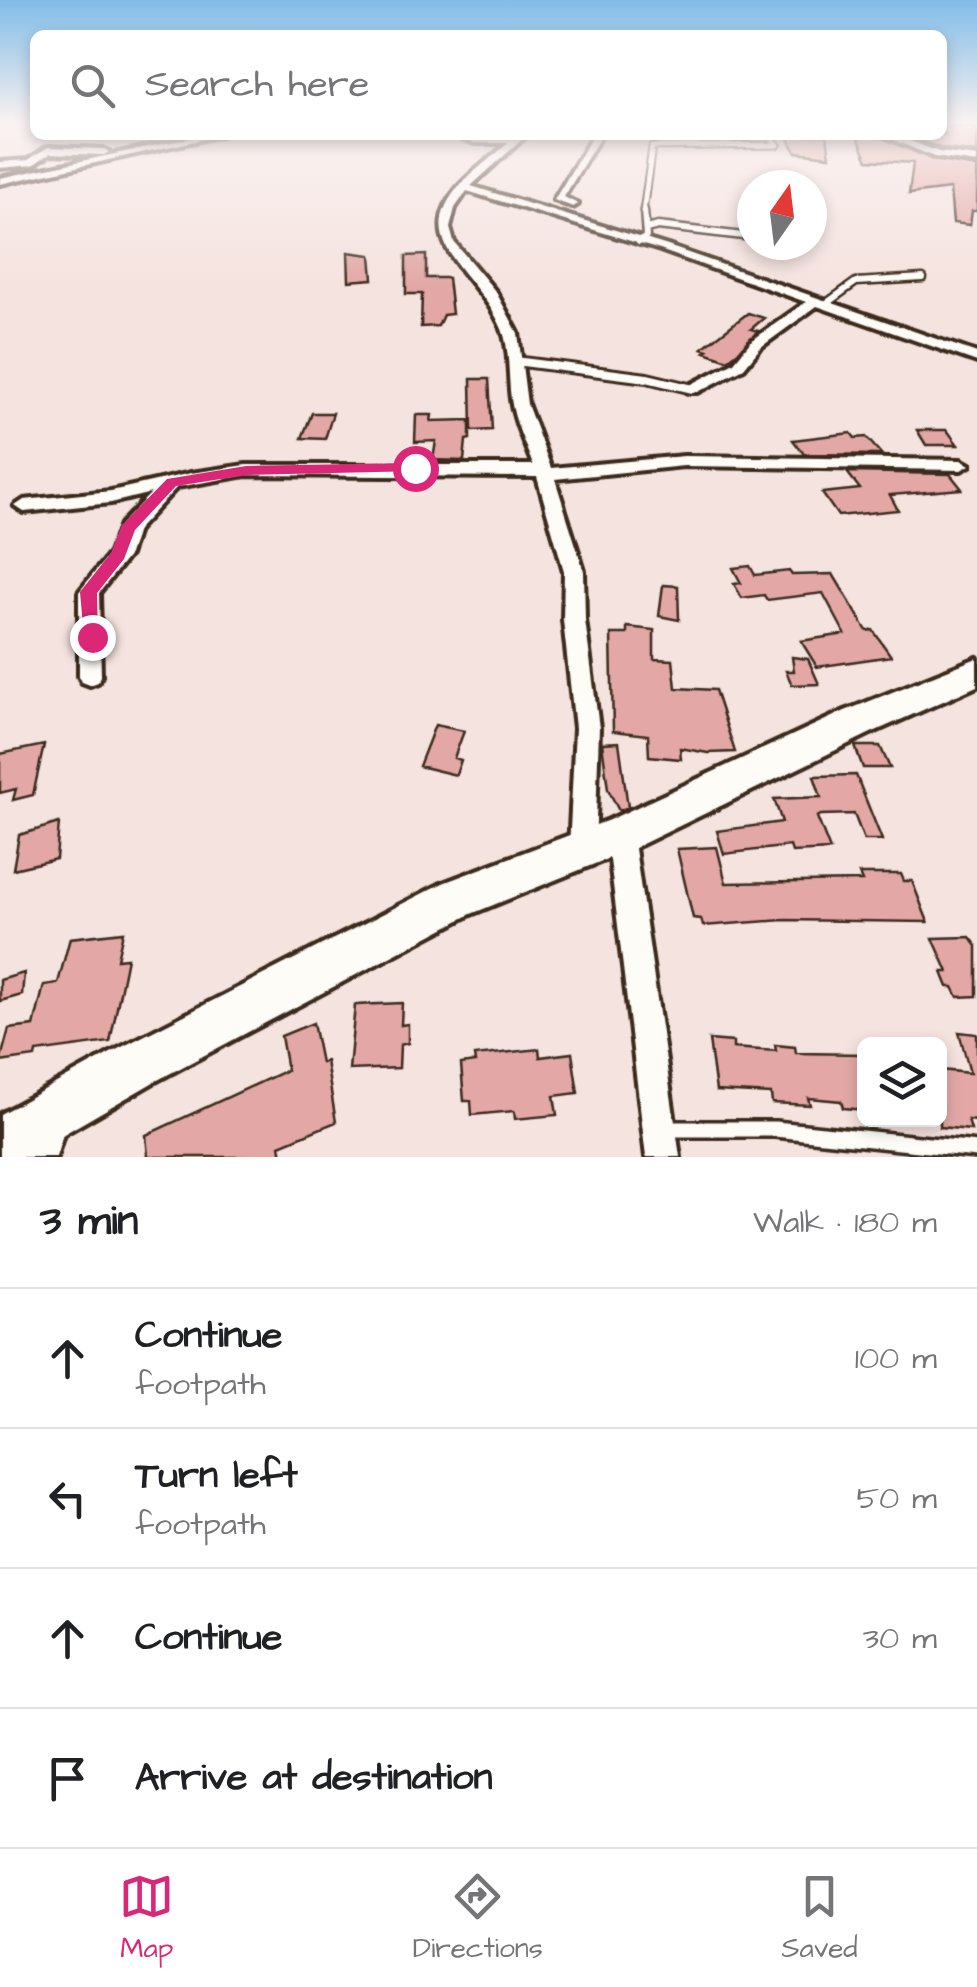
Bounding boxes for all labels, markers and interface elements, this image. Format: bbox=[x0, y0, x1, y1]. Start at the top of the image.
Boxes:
search box bbox=[30, 30, 947, 140]
icon: search bbox=[65, 58, 120, 113]
text: Search here bbox=[145, 59, 369, 111]
north arrow bbox=[737, 170, 827, 260]
route start bbox=[393, 446, 439, 492]
route end bbox=[70, 615, 116, 661]
map controls bbox=[857, 1037, 947, 1127]
button: layers bbox=[857, 1037, 947, 1127]
text: 3 min bbox=[40, 1193, 138, 1251]
text: Walk · 180 m bbox=[753, 1200, 937, 1245]
text: Continue bbox=[135, 1310, 282, 1362]
icon: ahead bbox=[40, 1331, 95, 1386]
text: 100 m bbox=[855, 1336, 937, 1381]
text: footpath bbox=[135, 1362, 266, 1407]
text: Turn left bbox=[135, 1450, 298, 1502]
icon: left bbox=[40, 1471, 95, 1526]
text: 50 m bbox=[856, 1476, 937, 1521]
text: footpath bbox=[135, 1502, 266, 1547]
icon: ahead bbox=[40, 1611, 95, 1666]
text: Continue bbox=[135, 1612, 282, 1664]
text: 30 m bbox=[863, 1616, 937, 1661]
icon: arrive bbox=[40, 1751, 95, 1806]
text: Arrive at destination bbox=[135, 1752, 492, 1804]
tab: Map bbox=[119, 1869, 174, 1968]
tab: Directions bbox=[413, 1869, 543, 1968]
tab: Saved bbox=[781, 1869, 858, 1968]

